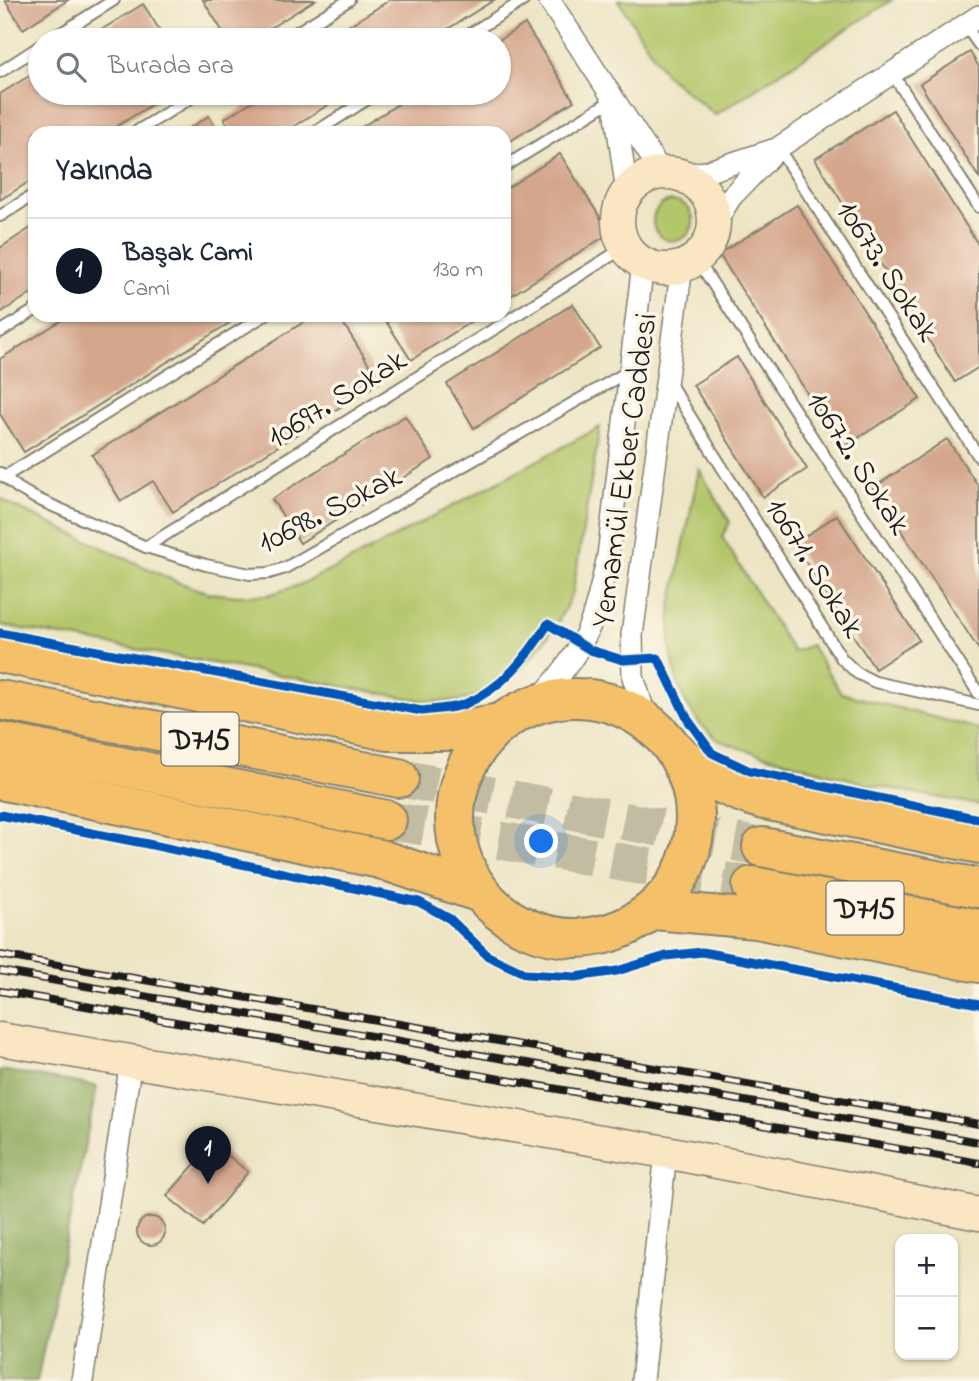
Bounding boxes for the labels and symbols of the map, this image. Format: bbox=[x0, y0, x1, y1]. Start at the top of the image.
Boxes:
street label: 10673. Sokak bbox=[823, 192, 950, 353]
street label: Yemamül Ekber Caddesi bbox=[581, 310, 672, 631]
street label: 10697. Sokak bbox=[259, 338, 418, 461]
street label: 10672. Sokak bbox=[793, 383, 922, 546]
street label: 10698. Sokak bbox=[251, 454, 412, 567]
street label: 10671. Sokak bbox=[751, 490, 875, 649]
road number: D715 bbox=[162, 712, 238, 766]
your location bbox=[524, 824, 558, 858]
road number: D715 bbox=[826, 882, 903, 934]
pin: 1 bbox=[185, 1126, 231, 1184]

